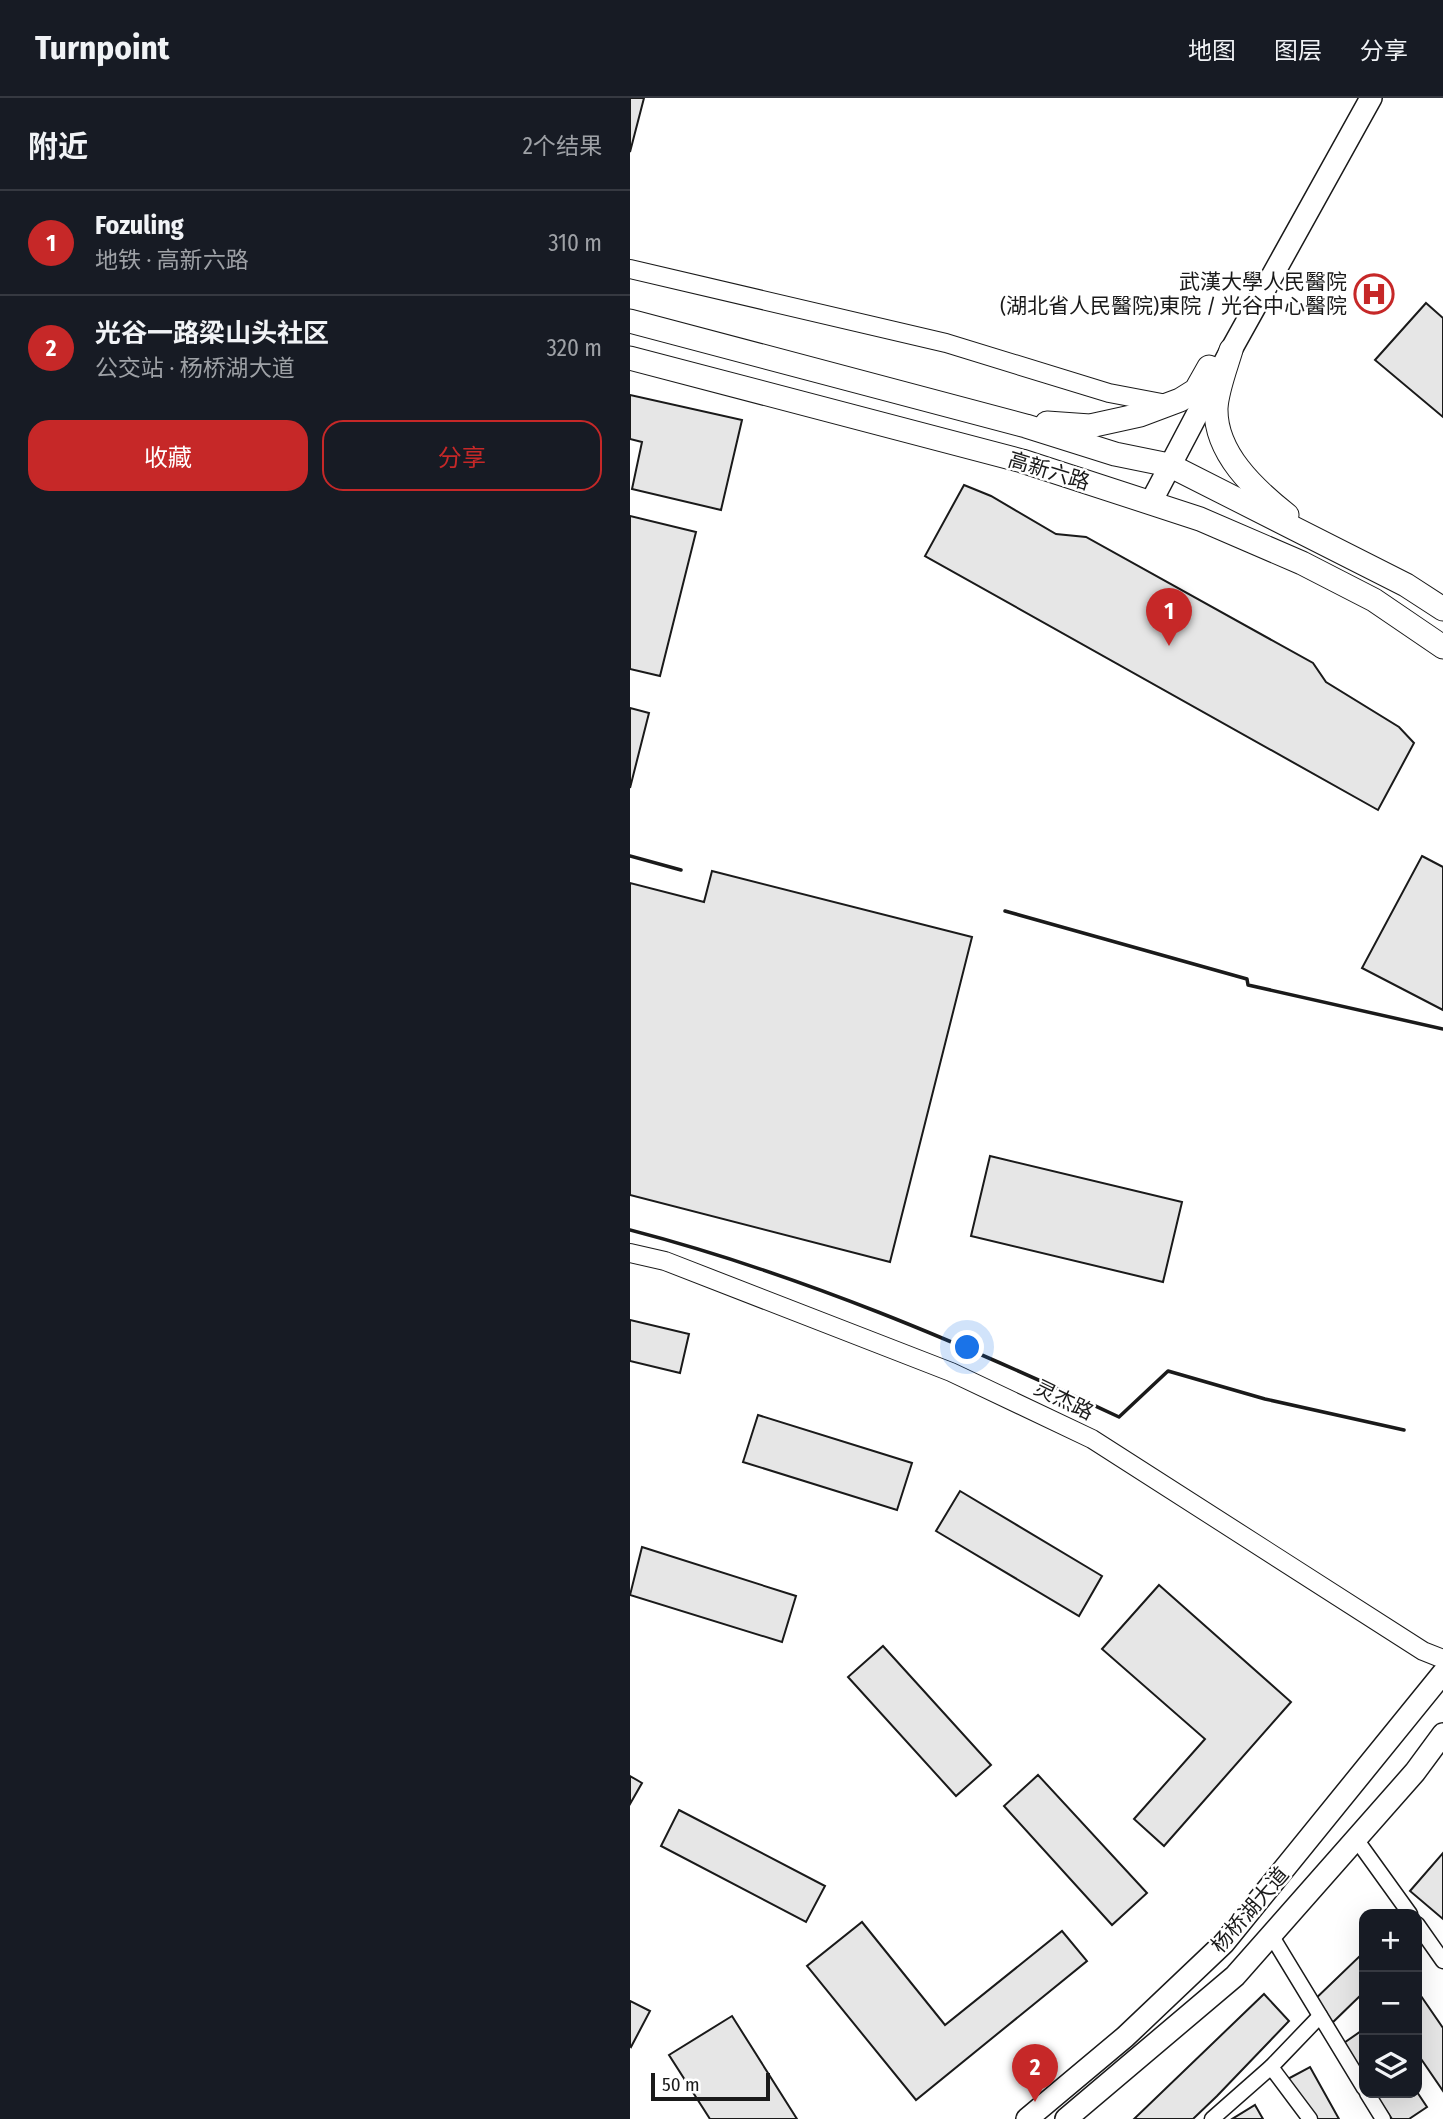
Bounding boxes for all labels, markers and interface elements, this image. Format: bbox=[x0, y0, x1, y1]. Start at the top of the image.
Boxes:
text: Turnpoint bbox=[35, 28, 169, 68]
text: 地图 bbox=[1188, 37, 1236, 65]
text: 图层 bbox=[1274, 37, 1322, 65]
text: 分享 bbox=[1360, 37, 1408, 65]
text: 附近 bbox=[28, 129, 88, 165]
text: 2个结果 bbox=[523, 132, 602, 160]
text: Fozuling bbox=[95, 210, 184, 241]
text: 1 bbox=[46, 229, 56, 257]
text: 310 m bbox=[548, 229, 602, 257]
text: 地铁 · 高新六路 bbox=[95, 246, 249, 274]
place label: 武漢大學人民醫院 (湖北省人民醫院)東院 / 光谷中心醫院 bbox=[1000, 269, 1347, 319]
hospital icon: 武漢大學人民醫院 (湖北省人民醫院)東院 / 光谷中心醫院 bbox=[1353, 273, 1395, 315]
text: 光谷一路梁山头社区 bbox=[95, 318, 329, 349]
text: 2 bbox=[46, 334, 56, 362]
text: 320 m bbox=[547, 334, 602, 362]
text: 公交站 · 杨桥湖大道 bbox=[95, 354, 295, 382]
button: 收藏 bbox=[28, 420, 308, 491]
button: 分享 bbox=[322, 420, 602, 491]
street label: 高新六路 bbox=[1005, 446, 1093, 496]
pin: 1 bbox=[1146, 588, 1192, 646]
your location bbox=[950, 1330, 984, 1364]
street label: 灵杰路 bbox=[1030, 1375, 1098, 1425]
street label: 杨桥湖大道 bbox=[1206, 1862, 1294, 1958]
map controls bbox=[1359, 1909, 1422, 2098]
button: + bbox=[1359, 1909, 1422, 1972]
button: − bbox=[1359, 1972, 1422, 2035]
button: layers bbox=[1359, 2035, 1422, 2098]
pin: 2 bbox=[1012, 2044, 1058, 2102]
scale bar bbox=[651, 2070, 770, 2102]
text: 50 m bbox=[662, 2073, 700, 2096]

